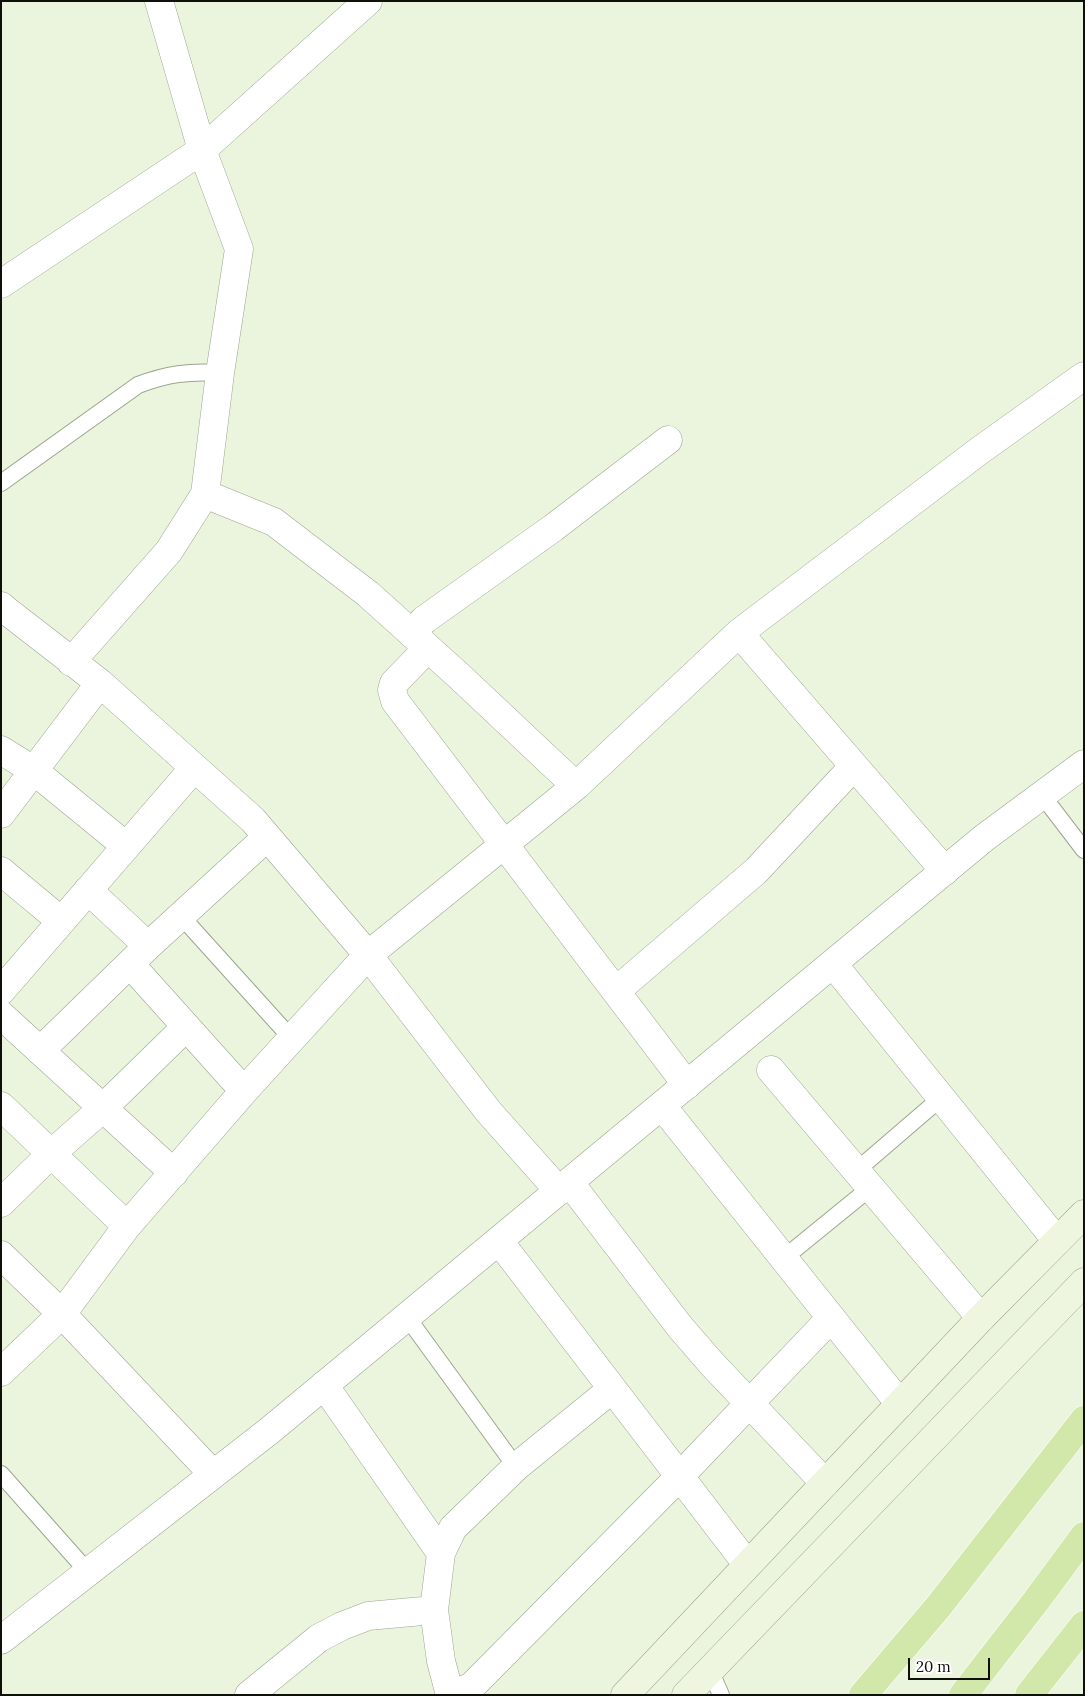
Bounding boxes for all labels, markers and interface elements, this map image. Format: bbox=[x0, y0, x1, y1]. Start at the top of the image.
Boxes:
scale bar bbox=[910, 1648, 992, 1680]
text: 20 m bbox=[916, 1657, 951, 1676]

